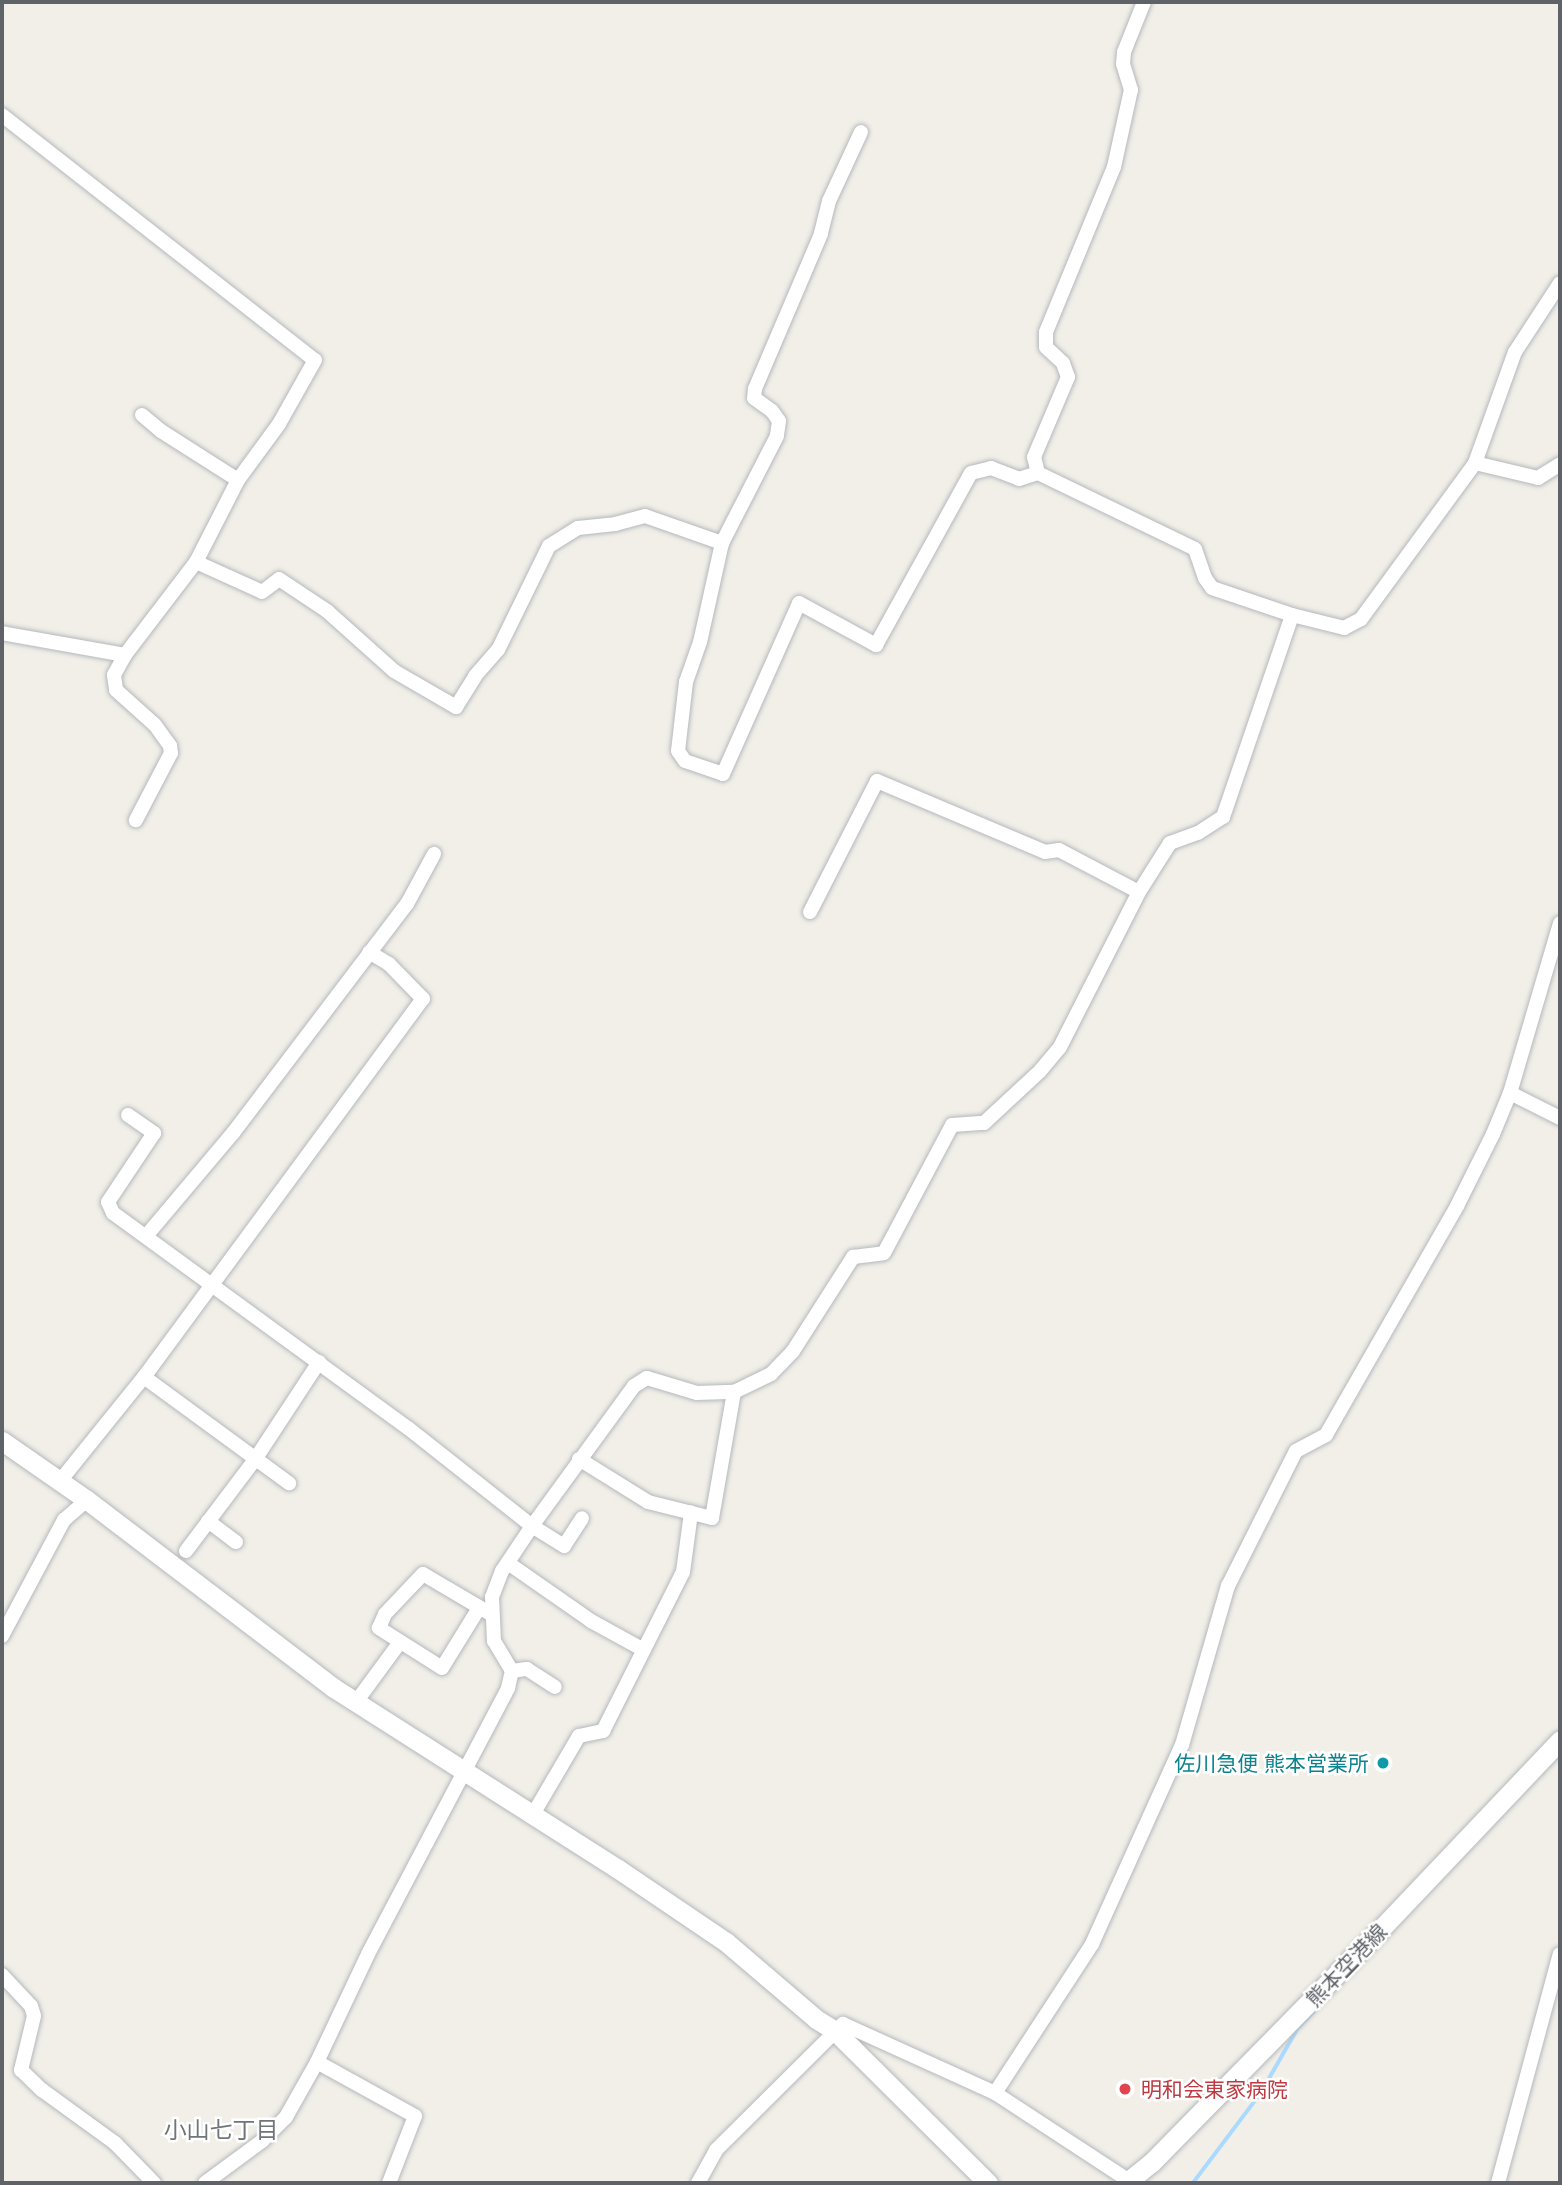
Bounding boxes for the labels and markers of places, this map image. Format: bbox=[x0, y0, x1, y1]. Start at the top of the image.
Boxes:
place label: 佐川急便 熊本営業所 bbox=[1174, 1750, 1369, 1776]
marker: 佐川急便 熊本営業所 bbox=[1375, 1755, 1391, 1771]
place label: 明和会東家病院 bbox=[1141, 2076, 1288, 2102]
marker: 明和会東家病院 bbox=[1115, 2079, 1135, 2099]

